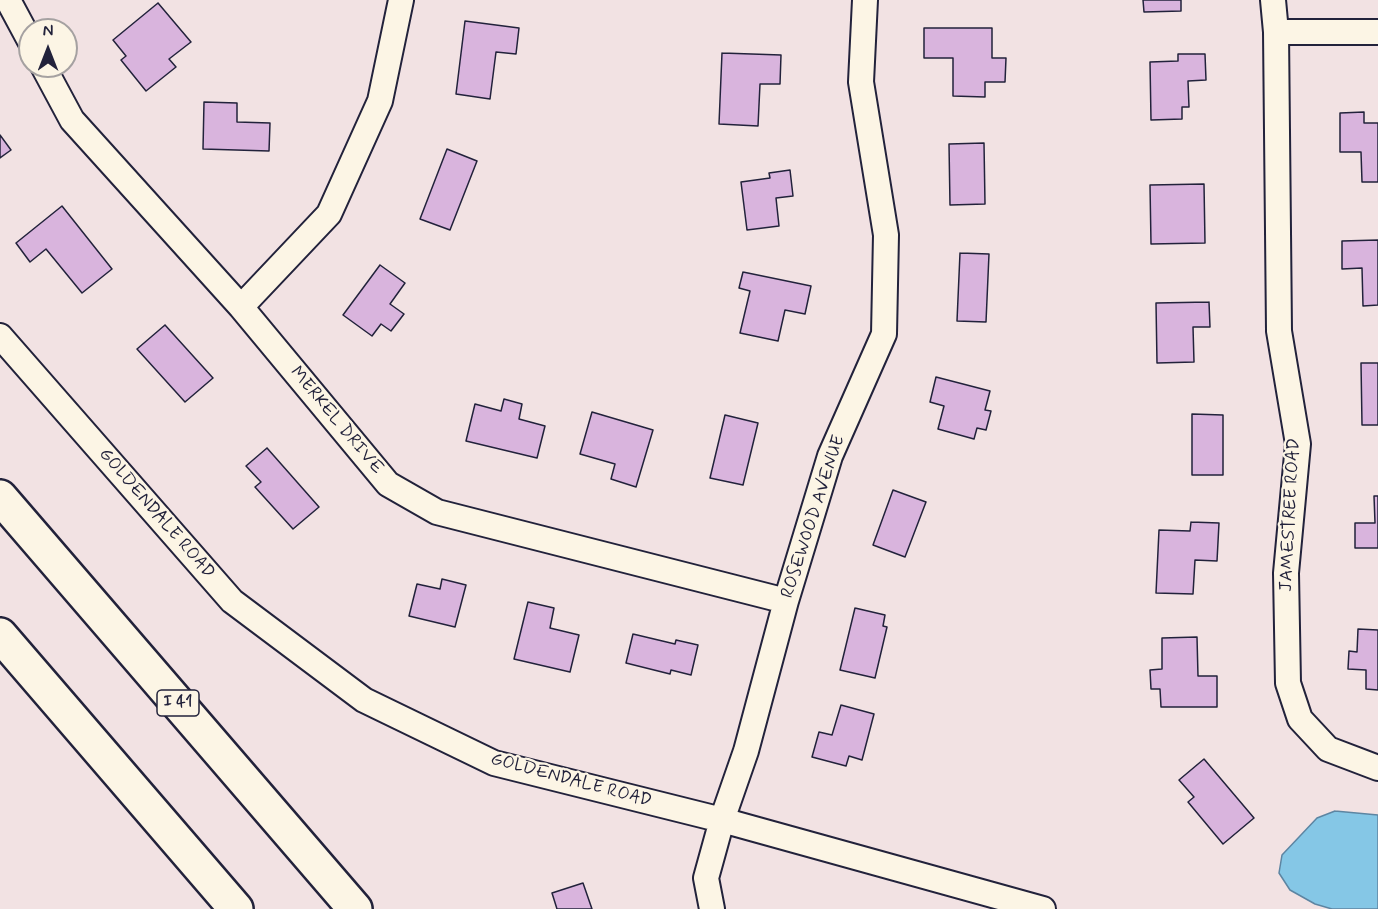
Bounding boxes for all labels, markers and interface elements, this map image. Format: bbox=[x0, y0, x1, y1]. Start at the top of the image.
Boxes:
north arrow bbox=[18, 18, 78, 78]
text: N bbox=[43, 21, 53, 42]
street label: MERKEL DRIVE bbox=[285, 363, 387, 479]
street label: ROSEWOOD AVENUE bbox=[777, 433, 851, 601]
street label: JAMESTREE ROAD bbox=[1276, 438, 1306, 592]
street label: GOLDENDALE ROAD bbox=[93, 444, 219, 584]
road number: I 41 bbox=[157, 690, 199, 716]
street label: GOLDENDALE ROAD bbox=[488, 749, 654, 813]

